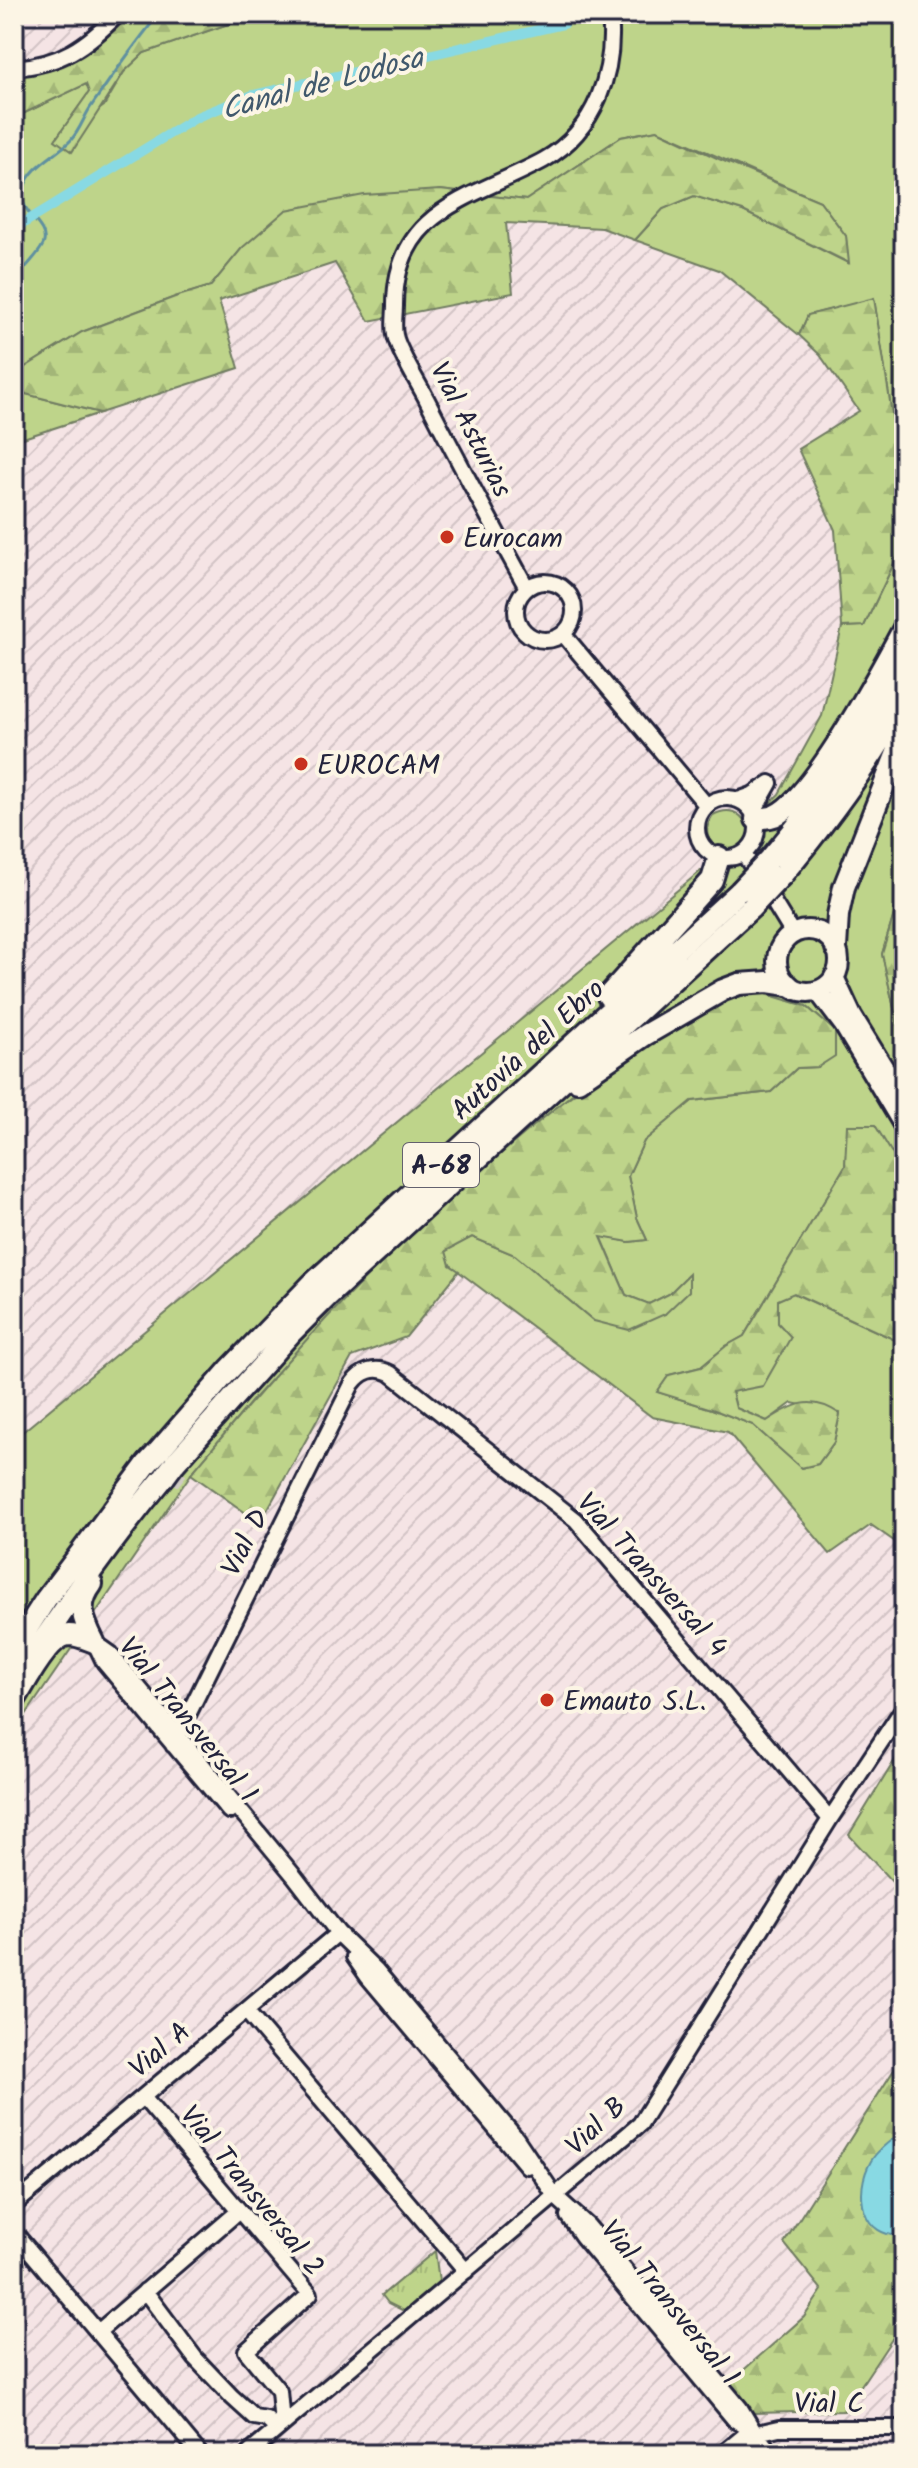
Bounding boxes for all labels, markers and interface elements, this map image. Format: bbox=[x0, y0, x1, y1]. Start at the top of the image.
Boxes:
water label: Canal de Lodosa bbox=[216, 34, 431, 135]
street label: Vial Asturias bbox=[416, 354, 523, 506]
place label: Eurocam bbox=[463, 517, 563, 562]
marker: Eurocam bbox=[438, 528, 456, 546]
place label: EUROCAM bbox=[317, 744, 440, 789]
marker: EUROCAM bbox=[292, 755, 310, 773]
street label: Autovía del Ebro bbox=[441, 969, 616, 1133]
road number: A-68 bbox=[403, 1143, 479, 1187]
street label: Vial Transversal 4 bbox=[564, 1483, 738, 1668]
street label: Vial D bbox=[210, 1501, 282, 1585]
street label: Vial Transversal 1 bbox=[106, 1628, 268, 1813]
place label: Emauto S.L. bbox=[563, 1680, 706, 1725]
marker: Emauto S.L. bbox=[538, 1691, 556, 1709]
street label: Vial A bbox=[119, 2011, 202, 2091]
street label: Vial B bbox=[556, 2086, 638, 2167]
street label: Vial Transversal 2 bbox=[167, 2096, 335, 2287]
street label: Vial Transversal 1 bbox=[588, 2211, 750, 2396]
street label: Vial C bbox=[794, 2382, 864, 2427]

